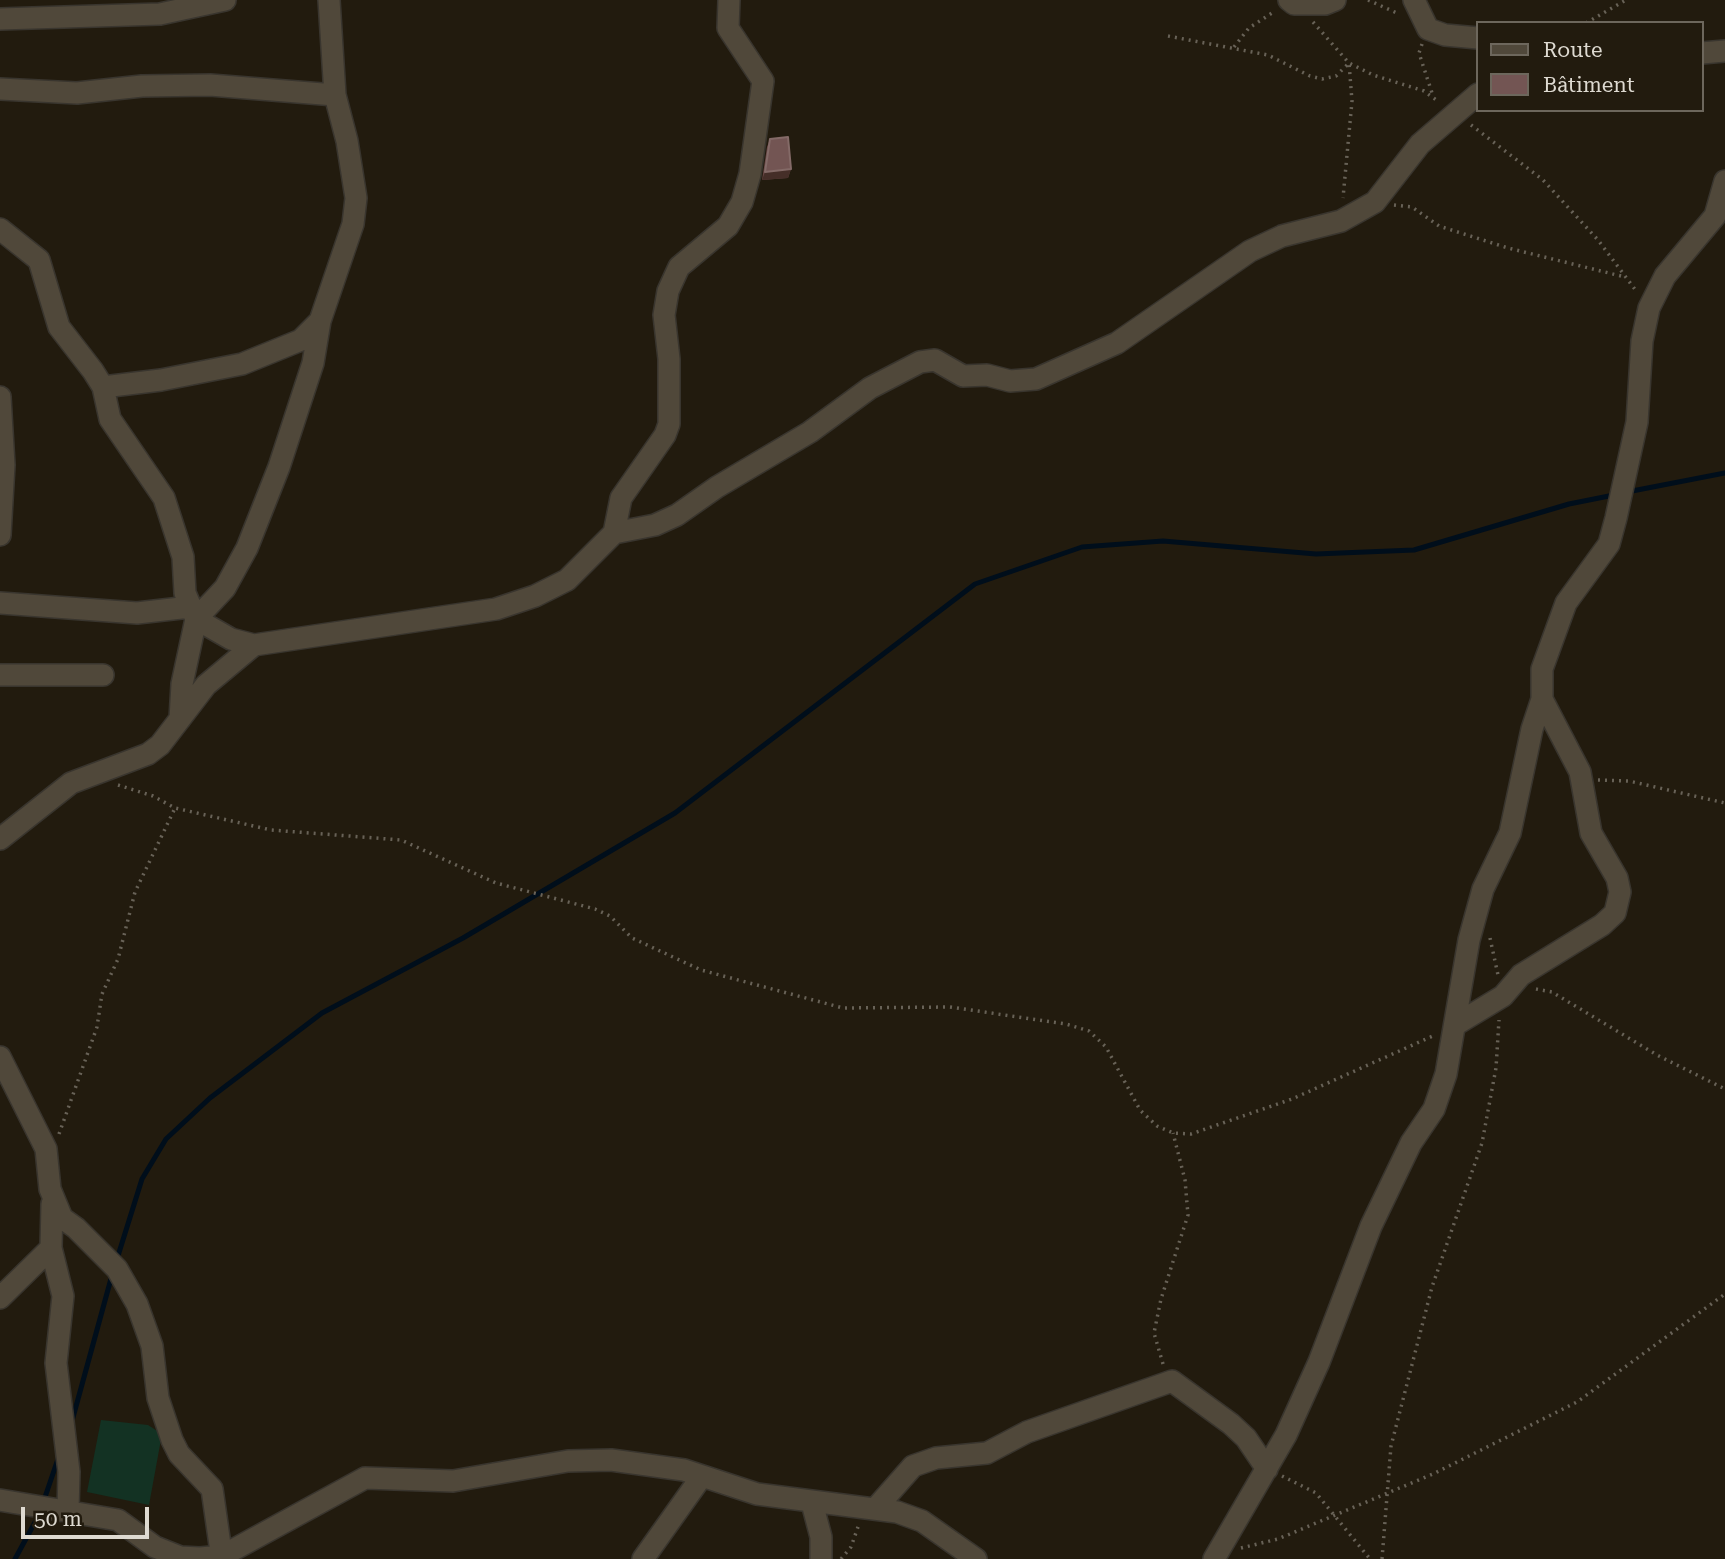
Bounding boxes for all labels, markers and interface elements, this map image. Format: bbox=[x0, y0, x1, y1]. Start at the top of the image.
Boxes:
legend bbox=[1476, 21, 1704, 112]
text: Route bbox=[1543, 38, 1602, 62]
text: Bâtiment bbox=[1543, 73, 1635, 97]
scale bar bbox=[24, 1492, 152, 1536]
text: 50 m bbox=[34, 1507, 82, 1531]

